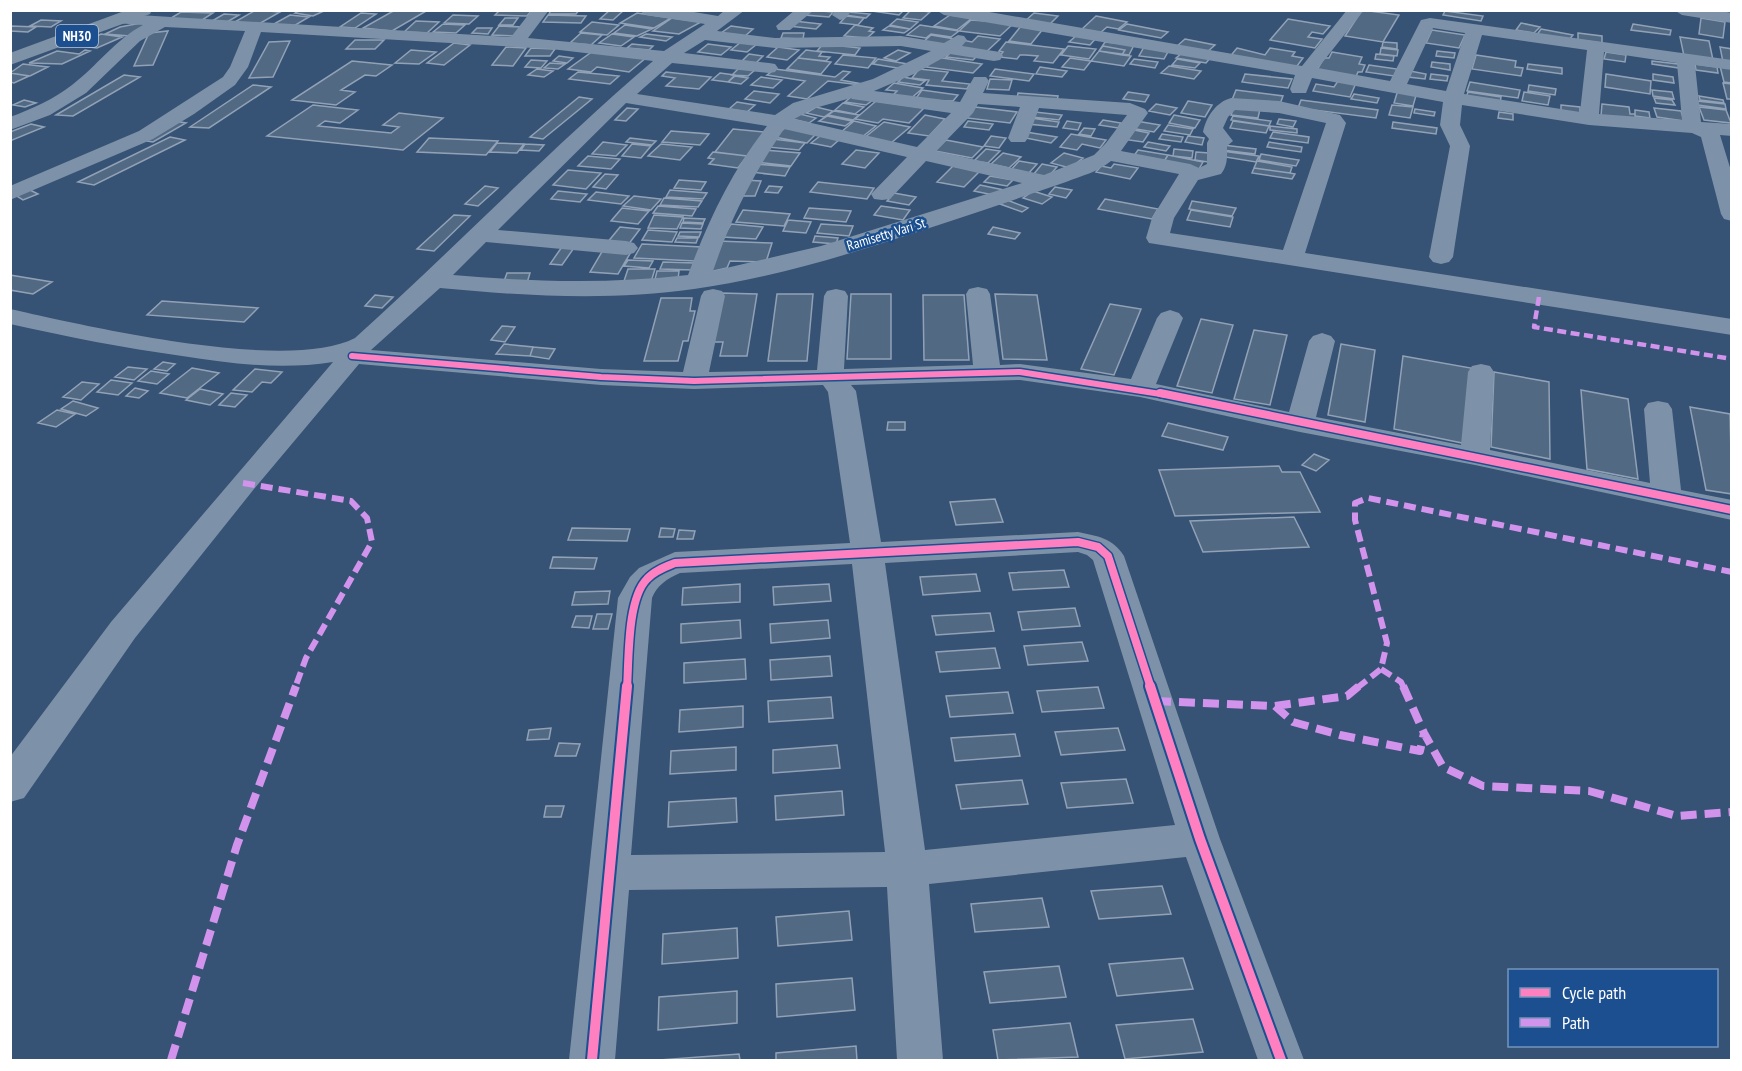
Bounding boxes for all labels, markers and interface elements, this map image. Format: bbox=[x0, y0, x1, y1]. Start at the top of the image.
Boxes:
road number: NH30 bbox=[56, 25, 98, 47]
street label: Ramisetty Vari St bbox=[844, 213, 928, 254]
legend bbox=[1508, 969, 1718, 1047]
text: Cycle path bbox=[1562, 981, 1626, 1004]
text: Path bbox=[1562, 1011, 1590, 1034]

